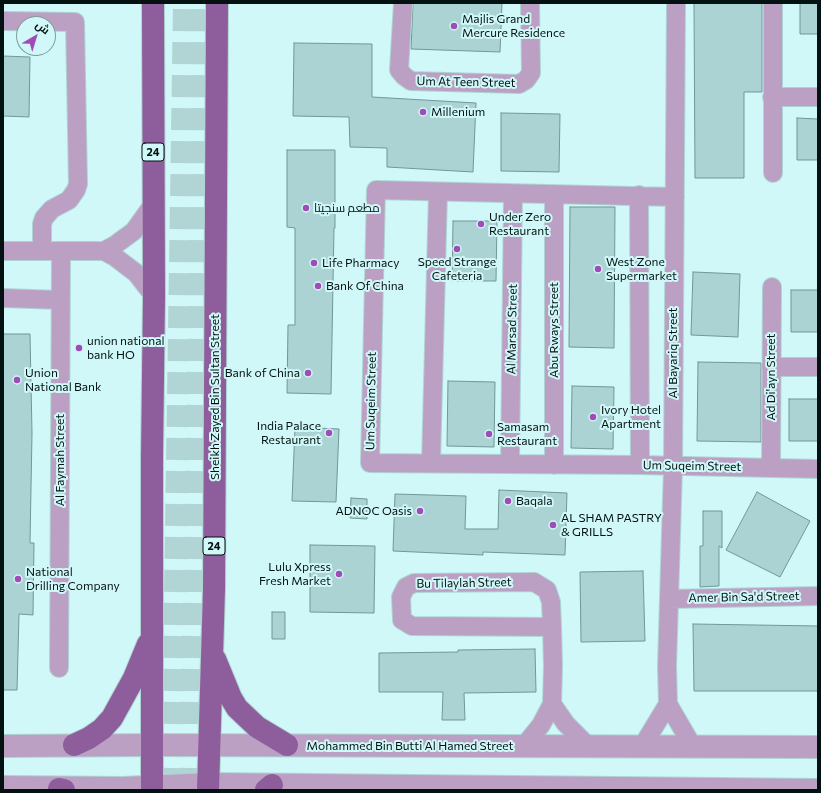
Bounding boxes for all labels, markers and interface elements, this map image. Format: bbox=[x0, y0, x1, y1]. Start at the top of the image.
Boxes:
place label: Majlis Grand Mercure Residence bbox=[462, 12, 565, 40]
north arrow bbox=[16, 16, 56, 56]
text: ش bbox=[34, 17, 53, 36]
marker: Majlis Grand Mercure Residence bbox=[449, 21, 459, 31]
street label: Um At Teen Street bbox=[416, 74, 516, 90]
place label: Millenium bbox=[431, 105, 485, 119]
marker: Millenium bbox=[418, 107, 428, 117]
road number: 24 bbox=[142, 143, 164, 161]
place label: مطعم سنجيتا bbox=[314, 201, 380, 215]
marker: مطعم سنجيتا bbox=[301, 203, 311, 213]
place label: Under Zero Restaurant bbox=[489, 210, 551, 238]
marker: Under Zero Restaurant bbox=[476, 219, 486, 229]
marker: Speed Strange Cafeteria bbox=[452, 244, 462, 254]
place label: Speed Strange Cafeteria bbox=[418, 255, 496, 283]
place label: West Zone Supermarket bbox=[606, 255, 677, 283]
place label: Life Pharmacy bbox=[322, 256, 399, 270]
marker: Life Pharmacy bbox=[309, 258, 319, 268]
marker: West Zone Supermarket bbox=[593, 264, 603, 274]
place label: Bank Of China bbox=[326, 279, 404, 293]
marker: Bank Of China bbox=[313, 281, 323, 291]
street label: Abu Rways Street bbox=[547, 282, 561, 378]
street label: Al Marsad Street bbox=[504, 284, 520, 374]
street label: Al Bayariq Street bbox=[666, 308, 680, 398]
street label: Sheikh Zayed Bin Sultan Street bbox=[208, 314, 222, 480]
street label: Ad Di'ayn Street bbox=[764, 333, 778, 421]
place label: union national bank HO bbox=[87, 334, 165, 362]
marker: union national bank HO bbox=[74, 343, 84, 353]
street label: Um Suqeim Street bbox=[363, 352, 379, 450]
place label: Union National Bank bbox=[25, 366, 101, 394]
place label: Bank of China bbox=[225, 366, 300, 380]
marker: Bank of China bbox=[303, 368, 313, 378]
marker: Union National Bank bbox=[12, 375, 22, 385]
place label: Ivory Hotel Apartment bbox=[601, 403, 661, 431]
marker: Ivory Hotel Apartment bbox=[588, 412, 598, 422]
street label: Al Faymah Street bbox=[53, 414, 67, 506]
place label: India Palace Restaurant bbox=[257, 419, 321, 447]
place label: Samasam Restaurant bbox=[497, 420, 557, 448]
marker: India Palace Restaurant bbox=[324, 428, 334, 438]
marker: Samasam Restaurant bbox=[484, 429, 494, 439]
street label: Um Suqeim Street bbox=[643, 458, 741, 474]
place label: Baqala bbox=[516, 494, 553, 508]
marker: Baqala bbox=[503, 496, 513, 506]
place label: ADNOC Oasis bbox=[335, 504, 412, 518]
marker: ADNOC Oasis bbox=[415, 506, 425, 516]
place label: AL SHAM PASTRY & GRILLS bbox=[561, 511, 662, 539]
marker: AL SHAM PASTRY & GRILLS bbox=[548, 520, 558, 530]
road number: 24 bbox=[203, 537, 225, 555]
place label: Lulu Xpress Fresh Market bbox=[259, 560, 331, 588]
place label: National Drilling Company bbox=[26, 565, 120, 593]
marker: Lulu Xpress Fresh Market bbox=[334, 569, 344, 579]
marker: National Drilling Company bbox=[13, 574, 23, 584]
street label: Bu Tilaylah Street bbox=[416, 575, 512, 591]
street label: Amer Bin Sa'd Street bbox=[688, 589, 800, 605]
street label: Mohammed Bin Butti Al Hamed Street bbox=[307, 739, 513, 753]

